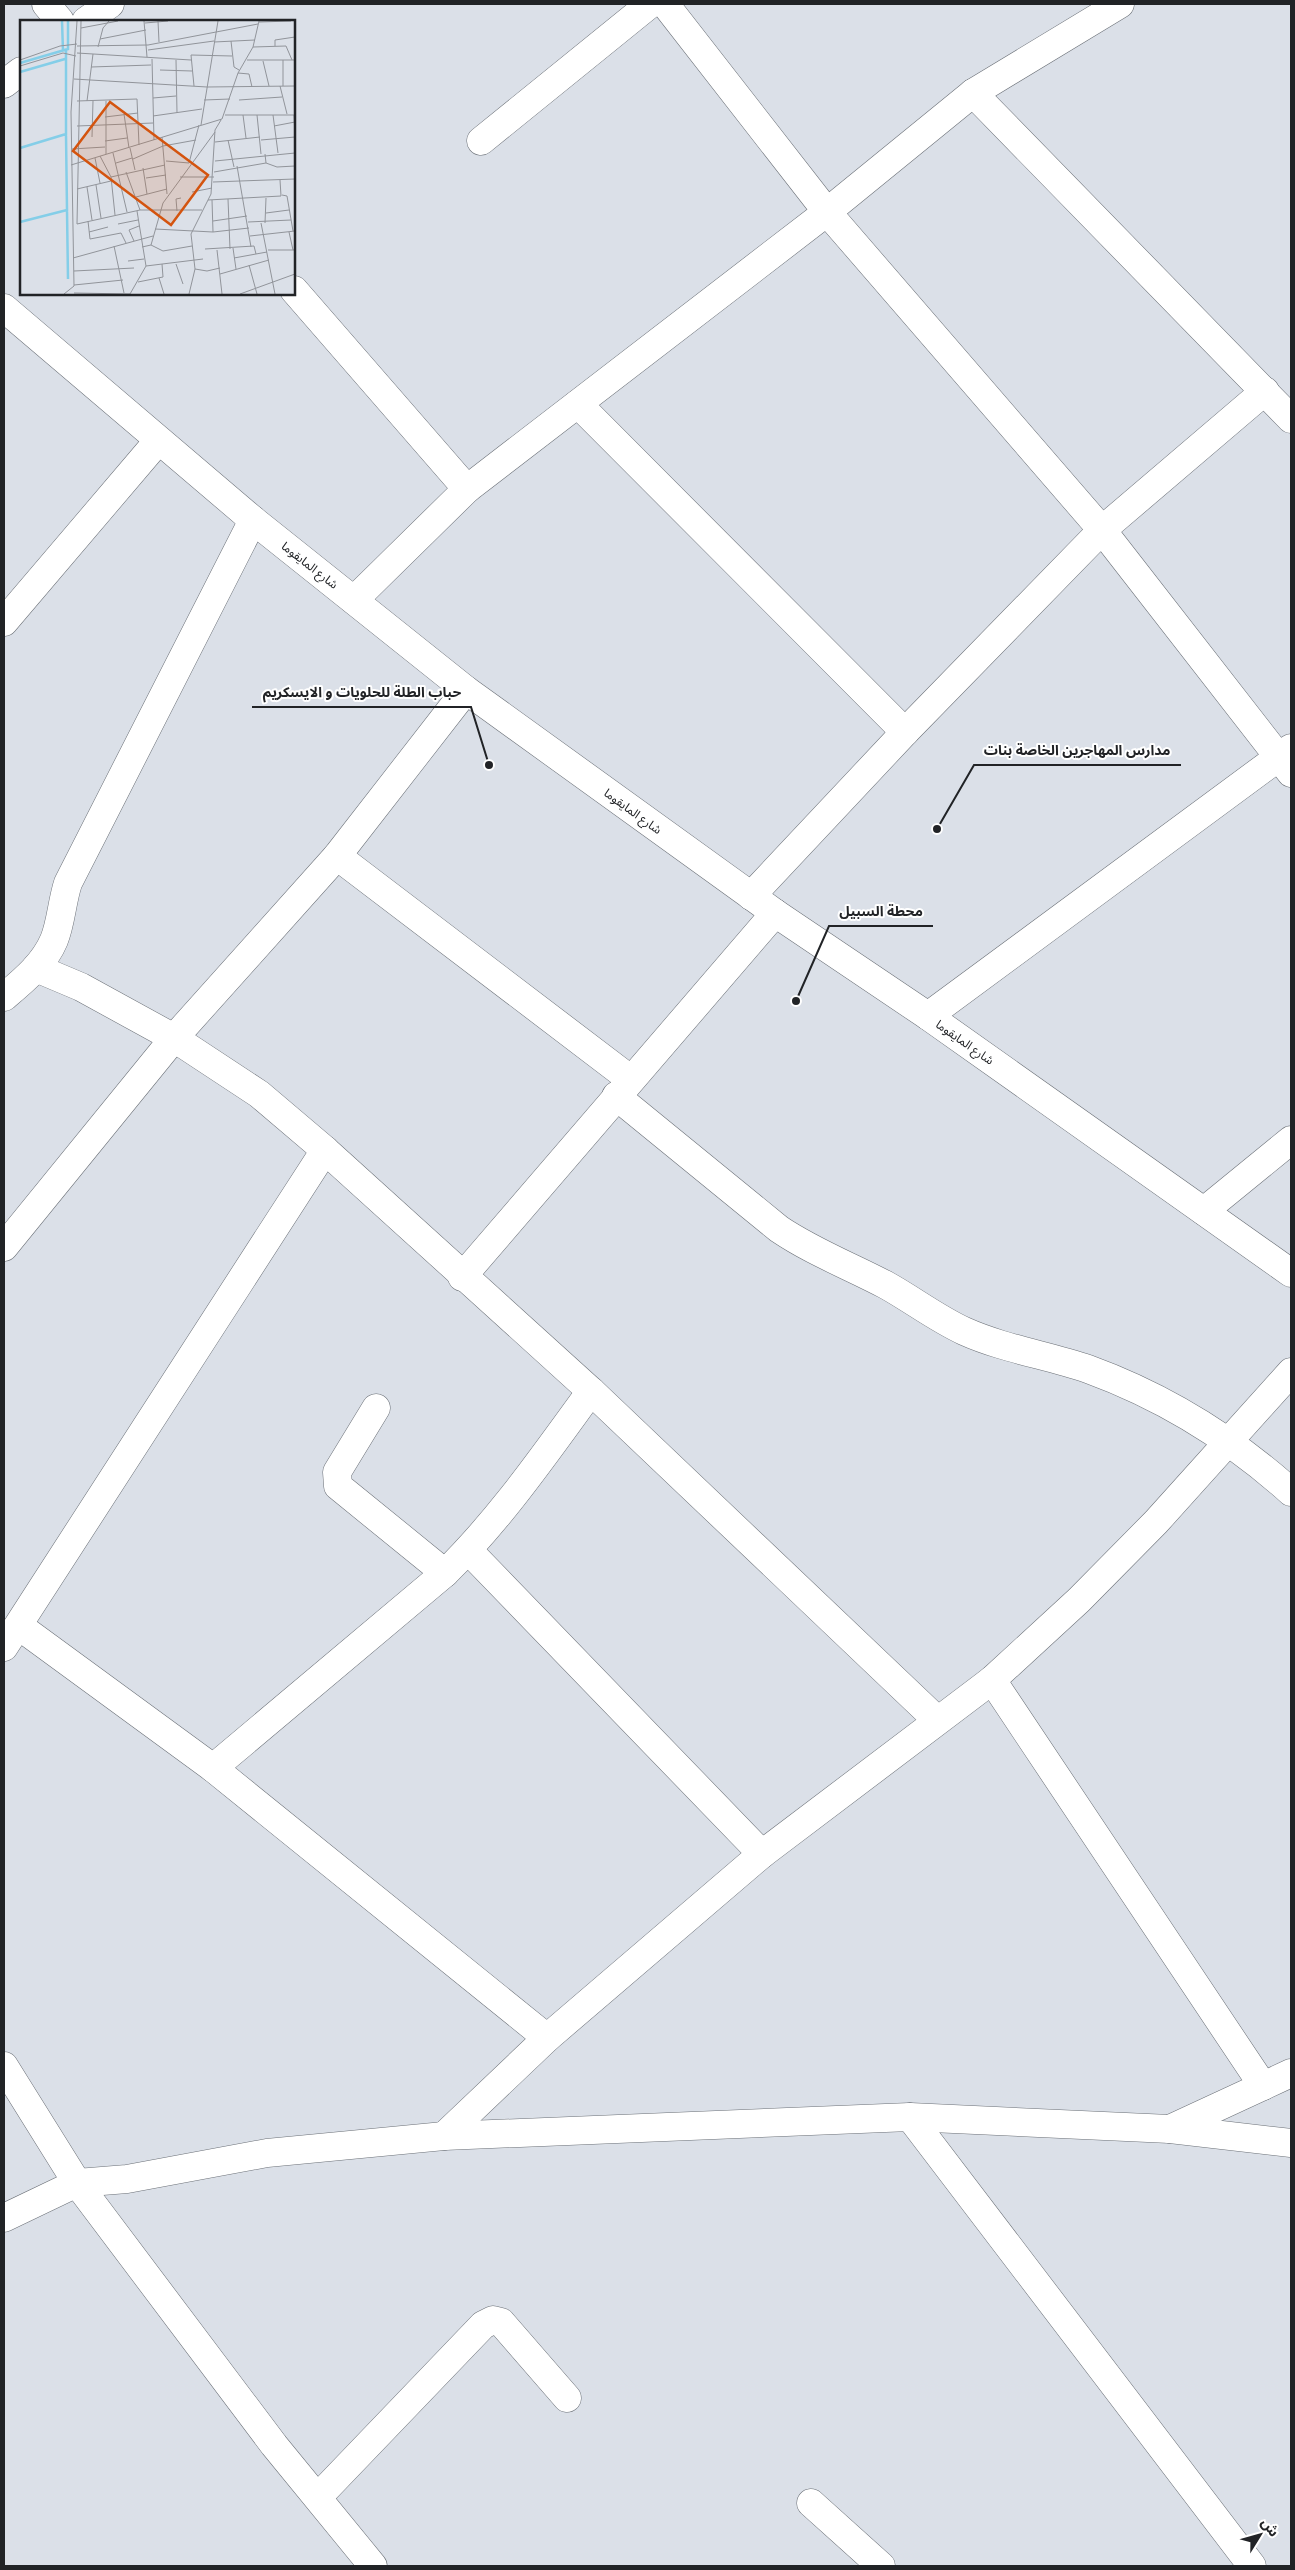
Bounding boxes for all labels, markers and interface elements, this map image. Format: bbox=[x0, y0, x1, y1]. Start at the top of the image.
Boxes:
inset map bbox=[20, 20, 295, 295]
street label: شارع المايقوما bbox=[277, 538, 341, 593]
callout: حباب الطلة للحلويات و الايسكريم bbox=[252, 678, 471, 707]
text: حباب الطلة للحلويات و الايسكريم bbox=[263, 683, 461, 703]
callout: مدارس المهاجرين الخاصة بنات bbox=[974, 736, 1181, 765]
text: مدارس المهاجرين الخاصة بنات bbox=[984, 741, 1170, 759]
street label: شارع المايقوما bbox=[600, 785, 665, 839]
callout: محطة السبيل bbox=[829, 897, 933, 926]
text: محطة السبيل bbox=[839, 902, 923, 919]
street label: شارع المايقوما bbox=[932, 1016, 997, 1069]
north arrow bbox=[1235, 2510, 1285, 2560]
text: ش bbox=[1258, 2514, 1283, 2540]

